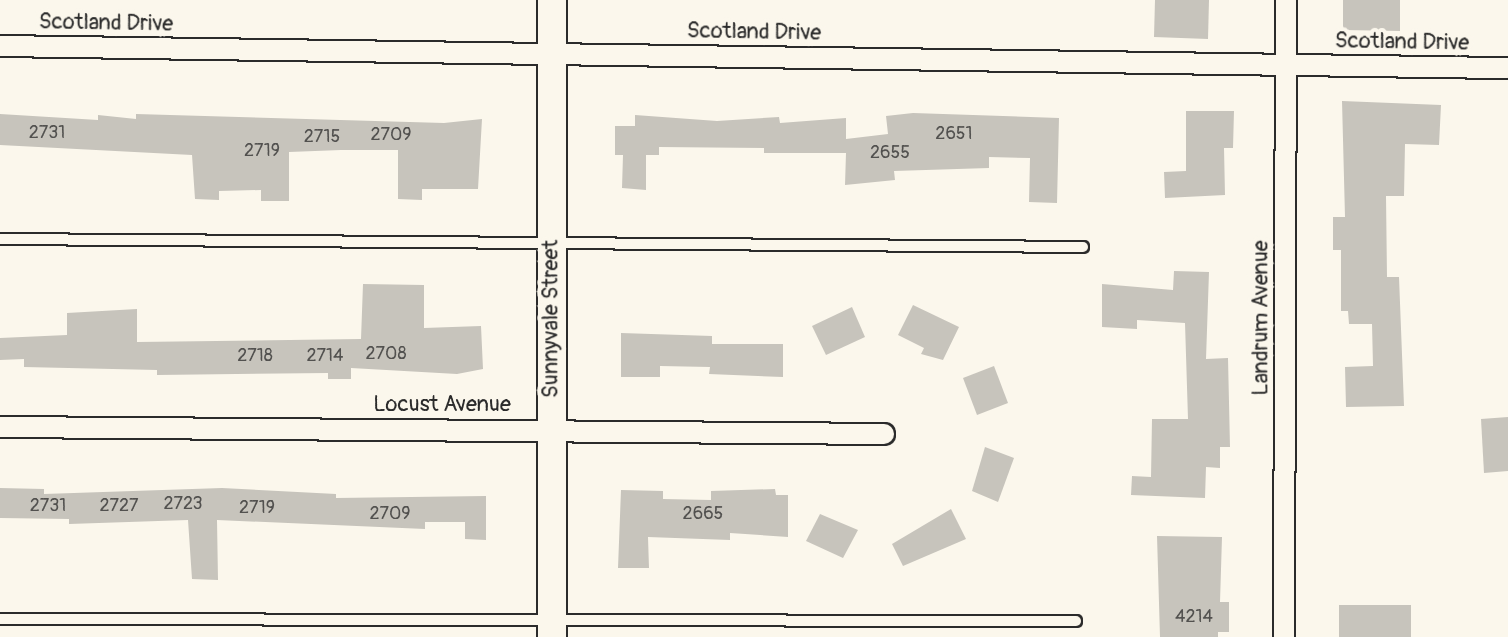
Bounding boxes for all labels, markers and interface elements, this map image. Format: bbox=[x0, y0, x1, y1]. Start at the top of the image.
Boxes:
street label: Scotland Drive bbox=[39, 9, 173, 37]
street label: Scotland Drive bbox=[687, 18, 821, 46]
street label: Scotland Drive bbox=[1335, 28, 1469, 56]
house number: 2731 bbox=[29, 122, 65, 144]
house number: 2651 bbox=[935, 123, 973, 145]
house number: 2709 bbox=[370, 124, 412, 146]
house number: 2715 bbox=[304, 126, 340, 148]
house number: 2719 bbox=[244, 140, 280, 162]
house number: 2655 bbox=[870, 142, 910, 164]
street label: Sunnyvale Street bbox=[538, 240, 564, 398]
street label: Landrum Avenue bbox=[1248, 240, 1274, 396]
house number: 2708 bbox=[366, 343, 406, 365]
house number: 2718 bbox=[237, 345, 273, 367]
house number: 2714 bbox=[306, 345, 344, 367]
street label: Locust Avenue bbox=[373, 392, 511, 418]
house number: 2723 bbox=[163, 493, 203, 515]
house number: 2731 bbox=[30, 495, 66, 517]
house number: 2727 bbox=[99, 495, 139, 517]
house number: 2719 bbox=[239, 497, 275, 519]
house number: 2709 bbox=[369, 503, 411, 525]
house number: 2665 bbox=[683, 503, 723, 525]
house number: 4214 bbox=[1175, 606, 1213, 628]

